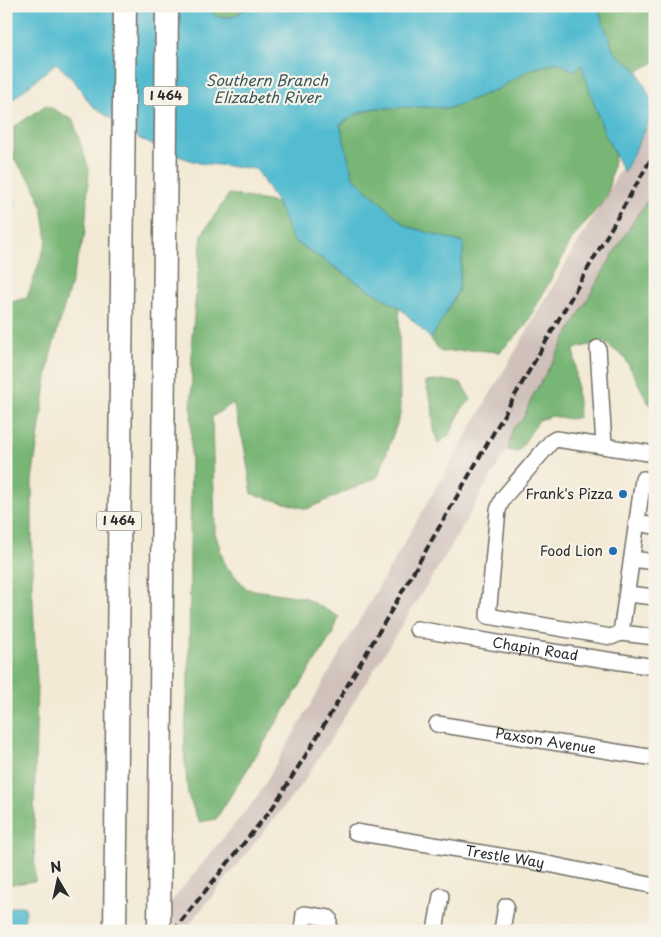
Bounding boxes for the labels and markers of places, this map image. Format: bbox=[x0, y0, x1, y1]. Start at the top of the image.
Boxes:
place label: Frank's Pizza bbox=[525, 483, 613, 504]
marker: Frank's Pizza bbox=[617, 488, 629, 500]
place label: Food Lion bbox=[540, 540, 603, 561]
marker: Food Lion bbox=[607, 545, 619, 557]

